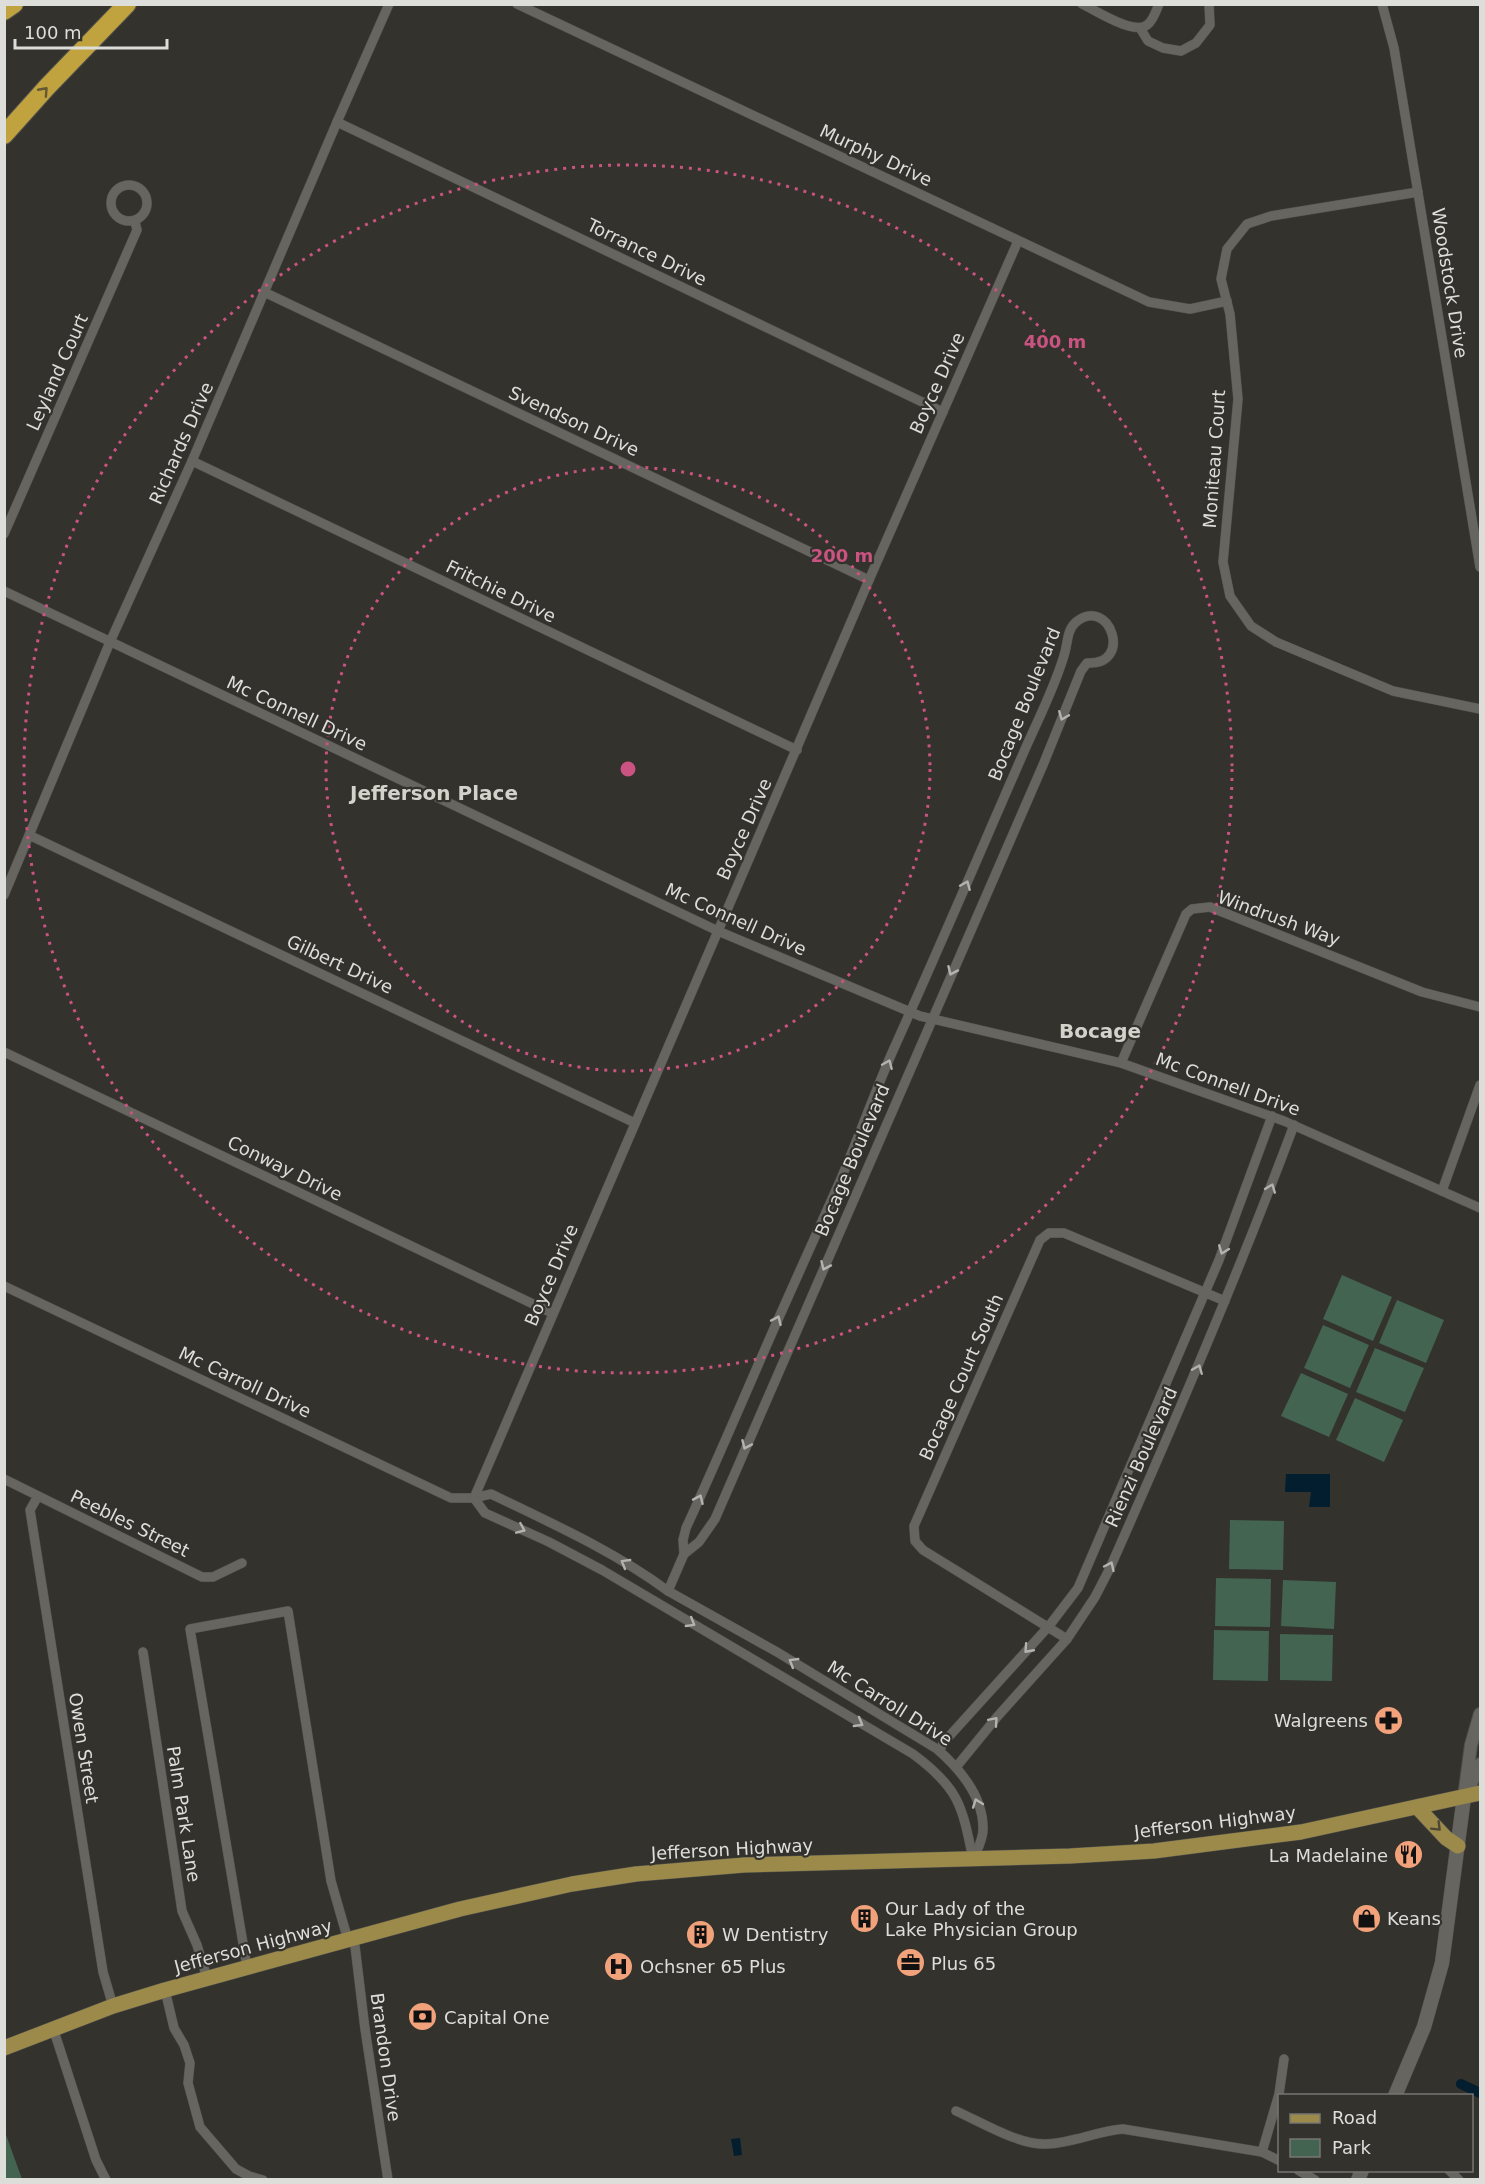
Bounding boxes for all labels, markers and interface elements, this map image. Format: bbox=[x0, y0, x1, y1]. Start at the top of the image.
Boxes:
scale bar bbox=[15, 12, 166, 50]
text: 100 m bbox=[24, 22, 82, 43]
one-way arrow bbox=[36, 87, 47, 98]
street label: Murphy Drive bbox=[816, 120, 936, 190]
street label: Woodstock Drive bbox=[1428, 206, 1472, 360]
street label: Torrance Drive bbox=[583, 214, 710, 290]
street label: Leyland Court bbox=[22, 310, 92, 434]
street label: Boyce Drive bbox=[905, 329, 969, 437]
text: 400 m bbox=[1024, 331, 1086, 352]
street label: Richards Drive bbox=[145, 379, 217, 507]
street label: Svendson Drive bbox=[505, 382, 643, 460]
street label: Moniteau Court bbox=[1199, 389, 1229, 529]
text: 200 m bbox=[811, 545, 873, 566]
street label: Fritchie Drive bbox=[443, 555, 559, 627]
street label: Bocage Boulevard bbox=[984, 624, 1064, 784]
street label: Mc Connell Drive bbox=[224, 671, 370, 755]
one-way arrow bbox=[1058, 709, 1070, 720]
centre of rings bbox=[618, 759, 638, 779]
street label: Boyce Drive bbox=[712, 775, 776, 883]
district label: Jefferson Place bbox=[348, 781, 518, 805]
street label: Mc Connell Drive bbox=[662, 878, 810, 960]
one-way arrow bbox=[959, 881, 971, 892]
street label: Windrush Way bbox=[1215, 886, 1343, 950]
street label: Gilbert Drive bbox=[284, 930, 396, 998]
one-way arrow bbox=[947, 965, 959, 976]
district label: Bocage bbox=[1059, 1019, 1141, 1043]
street label: Mc Connell Drive bbox=[1153, 1048, 1303, 1120]
one-way arrow bbox=[881, 1059, 893, 1070]
street label: Bocage Boulevard bbox=[810, 1081, 894, 1239]
street label: Conway Drive bbox=[224, 1131, 346, 1205]
one-way arrow bbox=[1264, 1183, 1276, 1194]
street label: Boyce Drive bbox=[520, 1221, 582, 1329]
one-way arrow bbox=[1217, 1244, 1230, 1255]
one-way arrow bbox=[820, 1260, 832, 1271]
street label: Bocage Court South bbox=[915, 1291, 1007, 1463]
one-way arrow bbox=[770, 1316, 782, 1327]
street label: Mc Carroll Drive bbox=[176, 1342, 314, 1422]
one-way arrow bbox=[1191, 1364, 1203, 1375]
street label: Rienzi Boulevard bbox=[1101, 1384, 1181, 1530]
one-way arrow bbox=[741, 1438, 753, 1449]
street label: Peebles Street bbox=[67, 1485, 193, 1561]
one-way arrow bbox=[692, 1495, 704, 1506]
one-way arrow bbox=[514, 1522, 525, 1534]
one-way arrow bbox=[621, 1559, 631, 1571]
one-way arrow bbox=[1103, 1562, 1115, 1573]
one-way arrow bbox=[685, 1616, 695, 1628]
one-way arrow bbox=[1024, 1642, 1035, 1653]
street label: Mc Carroll Drive bbox=[824, 1656, 956, 1750]
one-way arrow bbox=[789, 1657, 799, 1669]
street label: Owen Street bbox=[65, 1691, 103, 1805]
pharmacy icon: Walgreens bbox=[1373, 1704, 1405, 1736]
place label: Walgreens bbox=[1274, 1710, 1368, 1731]
one-way arrow bbox=[853, 1716, 863, 1727]
one-way arrow bbox=[987, 1717, 998, 1728]
street label: Palm Park Lane bbox=[163, 1744, 205, 1884]
one-way arrow bbox=[971, 1798, 984, 1809]
street label: Jefferson Highway bbox=[1132, 1802, 1297, 1842]
one-way arrow bbox=[1429, 1820, 1440, 1831]
street label: Jefferson Highway bbox=[649, 1834, 814, 1864]
restaurant icon: La Madelaine bbox=[1393, 1839, 1425, 1871]
place label: La Madelaine bbox=[1269, 1845, 1388, 1866]
place label: Our Lady of the Lake Physician Group bbox=[885, 1898, 1078, 1940]
building icon: Our Lady of the Lake Physician Group bbox=[848, 1902, 880, 1934]
shop icon: Keans bbox=[1350, 1902, 1382, 1934]
place label: Keans bbox=[1387, 1908, 1441, 1929]
street label: Jefferson Highway bbox=[171, 1915, 335, 1977]
building icon: W Dentistry bbox=[685, 1918, 717, 1950]
place label: W Dentistry bbox=[722, 1924, 829, 1945]
office icon: Plus 65 bbox=[894, 1947, 926, 1979]
hospital icon: Ochsner 65 Plus bbox=[603, 1950, 635, 1982]
place label: Plus 65 bbox=[931, 1953, 996, 1974]
place label: Ochsner 65 Plus bbox=[640, 1956, 786, 1977]
street label: Brandon Drive bbox=[367, 1991, 405, 2123]
bank icon: Capital One bbox=[407, 2001, 439, 2033]
place label: Capital One bbox=[444, 2007, 550, 2028]
legend bbox=[1278, 2094, 1473, 2172]
text: Road bbox=[1332, 2107, 1377, 2128]
text: Park bbox=[1332, 2137, 1371, 2158]

